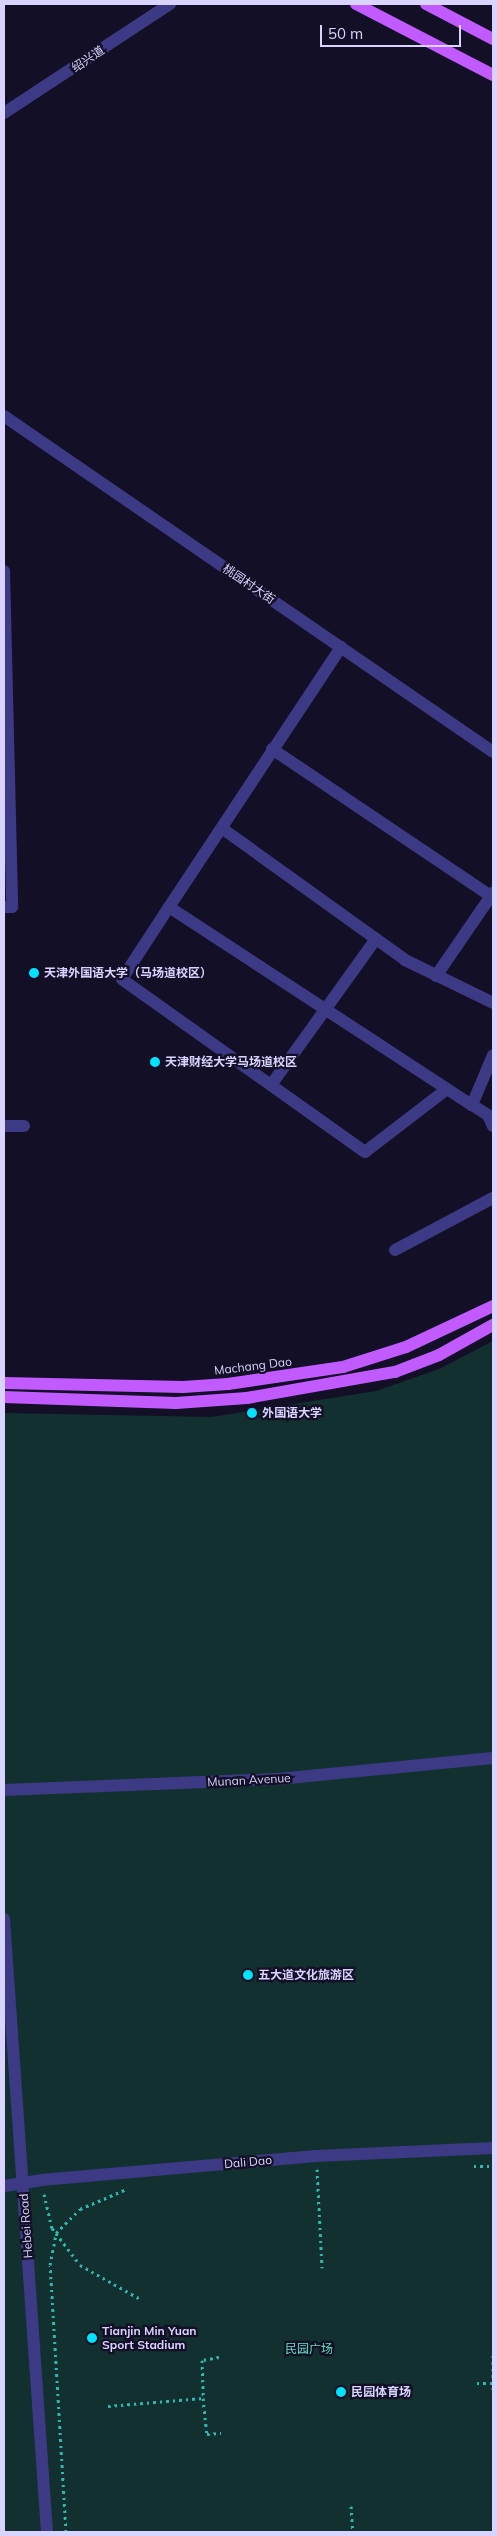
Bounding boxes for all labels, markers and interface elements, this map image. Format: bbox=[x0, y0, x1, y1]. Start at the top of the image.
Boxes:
scale bar bbox=[322, 15, 463, 47]
text: 50 m bbox=[328, 24, 363, 43]
street label: 绍兴道 bbox=[69, 43, 107, 75]
street label: 桃园村大街 bbox=[220, 561, 278, 607]
place label: 天津外国语大学（马场道校区） bbox=[44, 966, 212, 980]
marker: 天津外国语大学（马场道校区） bbox=[28, 967, 40, 979]
place label: 天津财经大学马场道校区 bbox=[165, 1055, 297, 1069]
marker: 天津财经大学马场道校区 bbox=[149, 1056, 161, 1068]
street label: Machang Dao bbox=[213, 1354, 293, 1378]
place label: 外国语大学 bbox=[262, 1406, 322, 1420]
marker: 外国语大学 bbox=[246, 1407, 258, 1419]
street label: Munan Avenue bbox=[207, 1771, 291, 1789]
place label: 五大道文化旅游区 bbox=[258, 1968, 354, 1982]
marker: 五大道文化旅游区 bbox=[242, 1969, 254, 1981]
street label: Dali Dao bbox=[223, 2153, 273, 2171]
street label: Hebei Road bbox=[17, 2193, 35, 2259]
place label: Tianjin Min Yuan Sport Stadium bbox=[102, 2324, 197, 2352]
marker: Tianjin Min Yuan Sport Stadium bbox=[86, 2332, 98, 2344]
park label: 民园广场 bbox=[285, 2342, 333, 2356]
place label: 民园体育场 bbox=[351, 2385, 411, 2399]
marker: 民园体育场 bbox=[335, 2386, 347, 2398]

